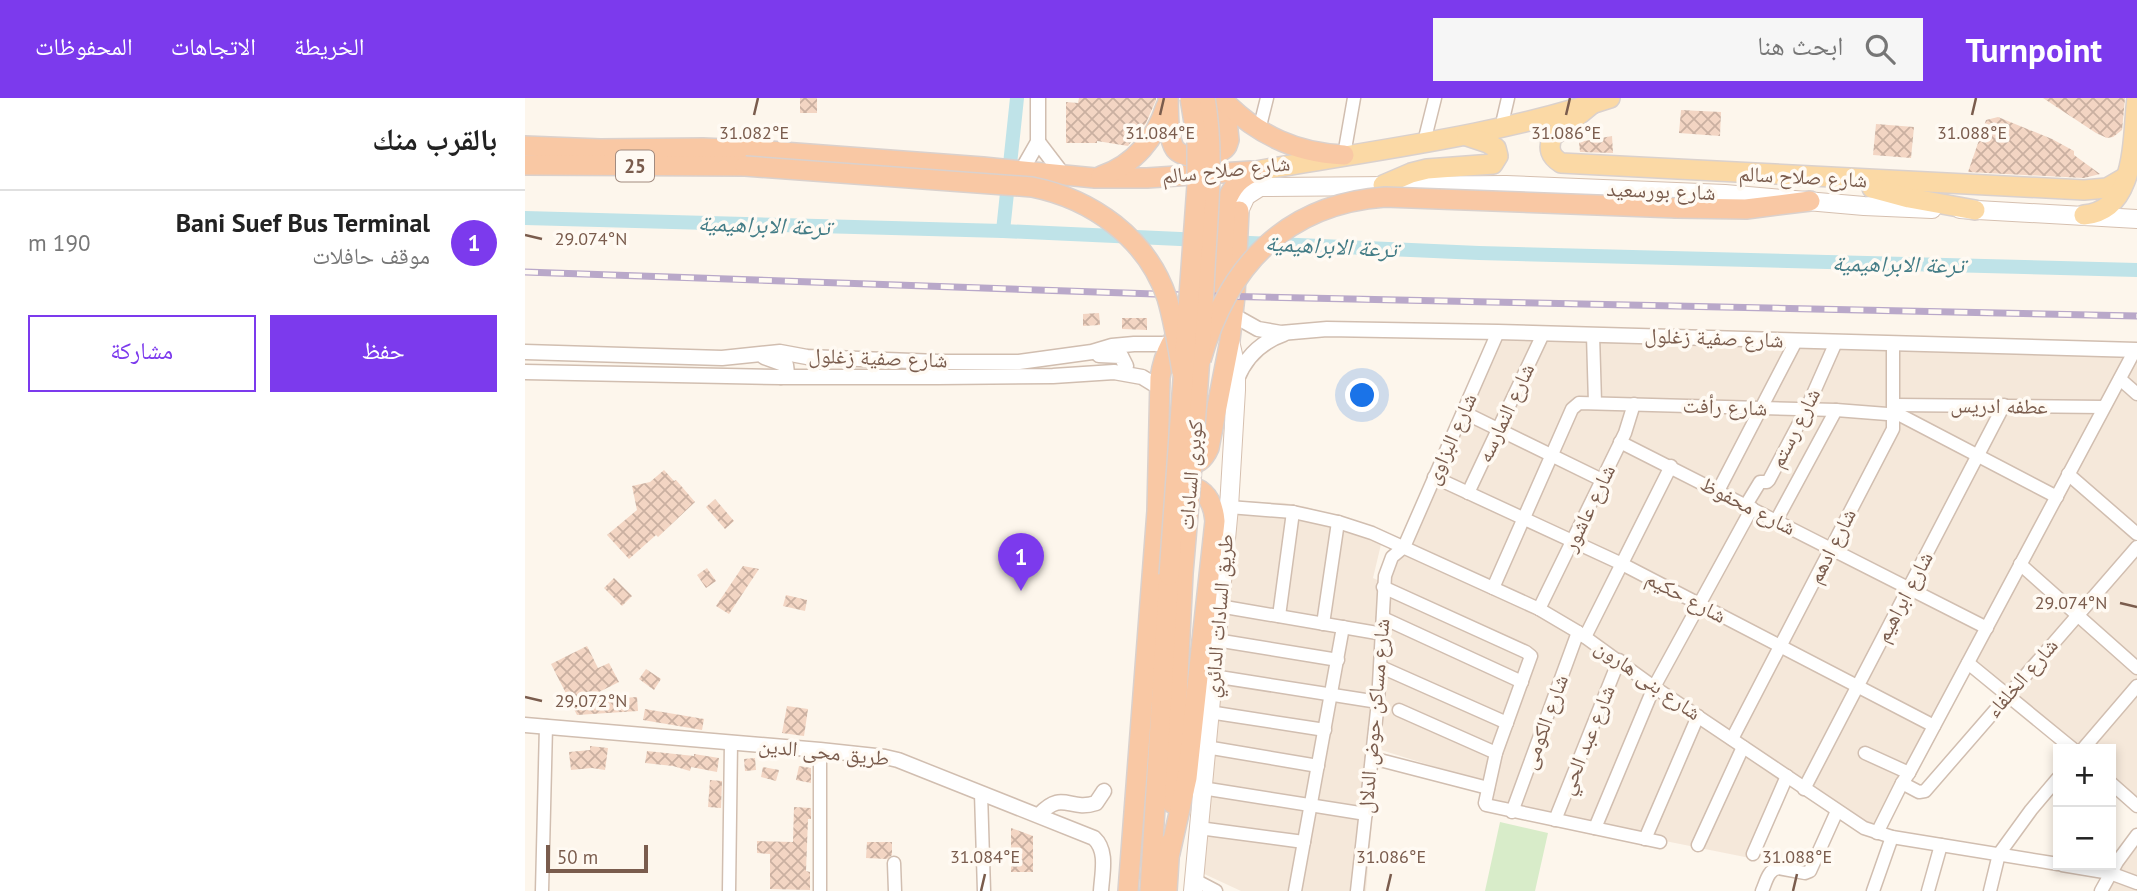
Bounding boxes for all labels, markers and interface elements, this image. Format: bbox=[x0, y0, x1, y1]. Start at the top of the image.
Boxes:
search box bbox=[1433, 18, 1923, 81]
text: Turnpoint bbox=[1965, 28, 2102, 71]
text: ابحث هنا bbox=[1757, 29, 1843, 62]
icon: search bbox=[1861, 30, 1899, 68]
text: المحفوظات bbox=[35, 31, 133, 62]
text: الاتجاهات bbox=[171, 31, 256, 62]
text: الخريطة bbox=[294, 31, 365, 62]
text: بالقرب منك bbox=[372, 119, 497, 158]
text: 31.082°E bbox=[719, 121, 789, 144]
text: 31.084°E bbox=[1125, 121, 1195, 144]
text: 31.086°E bbox=[1531, 121, 1601, 144]
text: 31.088°E bbox=[1937, 121, 2007, 144]
street label: شارع صلاح سالم bbox=[1161, 149, 1291, 191]
road number: 25 bbox=[616, 150, 654, 181]
street label: شارع صلاح سالم bbox=[1738, 160, 1868, 194]
street label: شارع بورسعيد bbox=[1606, 175, 1716, 206]
text: Bani Suef Bus Terminal bbox=[176, 206, 430, 239]
water label: ترعة الابراهيمية bbox=[698, 208, 836, 241]
text: 29.074°N bbox=[555, 227, 627, 250]
text: 190 m bbox=[28, 228, 90, 257]
text: 1 bbox=[467, 228, 481, 257]
water label: ترعة الابراهيمية bbox=[1264, 228, 1403, 264]
text: موقف حافلات bbox=[312, 241, 430, 270]
water label: ترعة الابراهيمية bbox=[1832, 248, 1969, 279]
button: مشاركة bbox=[28, 315, 256, 392]
button: حفظ bbox=[270, 315, 497, 392]
street label: شارع صفية زغلول bbox=[1644, 322, 1784, 353]
street label: شارع صفية زغلول bbox=[808, 342, 948, 373]
street label: شارع النمارسه bbox=[1471, 359, 1540, 467]
your location bbox=[1345, 378, 1379, 412]
street label: شارع رستم bbox=[1763, 383, 1827, 473]
street label: شارع البزاوى bbox=[1418, 389, 1483, 489]
street label: عطفه ادريس bbox=[1950, 391, 2048, 420]
street label: شارع رأفت bbox=[1682, 392, 1768, 421]
street label: كوبرى السادات bbox=[1172, 419, 1209, 531]
street label: شارع عاشور bbox=[1556, 460, 1621, 556]
street label: شارع محفوظ bbox=[1696, 470, 1800, 541]
street label: شارع ادهم bbox=[1801, 504, 1863, 588]
pin: 1 bbox=[998, 533, 1044, 591]
street label: طريق السادات الدائري bbox=[1198, 533, 1242, 699]
street label: شارع ابراهيم bbox=[1868, 547, 1940, 647]
street label: شارع حكيم bbox=[1641, 564, 1731, 630]
text: 29.074°N bbox=[2035, 591, 2107, 614]
street label: شارع مساكن حوض الدلال bbox=[1352, 617, 1395, 815]
street label: شارع الخلفاء bbox=[1980, 632, 2064, 723]
street label: شارع بنى هارون bbox=[1590, 633, 1707, 726]
street label: شارع الكومى bbox=[1515, 671, 1574, 773]
street label: شارع عبد الحي bbox=[1552, 681, 1624, 800]
text: 29.072°N bbox=[555, 689, 627, 712]
street label: طريق محى الدين bbox=[757, 731, 891, 772]
map controls bbox=[2053, 744, 2116, 870]
button: + bbox=[2053, 744, 2116, 807]
button: − bbox=[2053, 807, 2116, 870]
scale bar bbox=[546, 842, 647, 874]
text: 50 m bbox=[557, 845, 598, 869]
text: 31.084°E bbox=[950, 845, 1020, 868]
text: 31.086°E bbox=[1356, 845, 1426, 868]
text: 31.088°E bbox=[1762, 845, 1832, 868]

